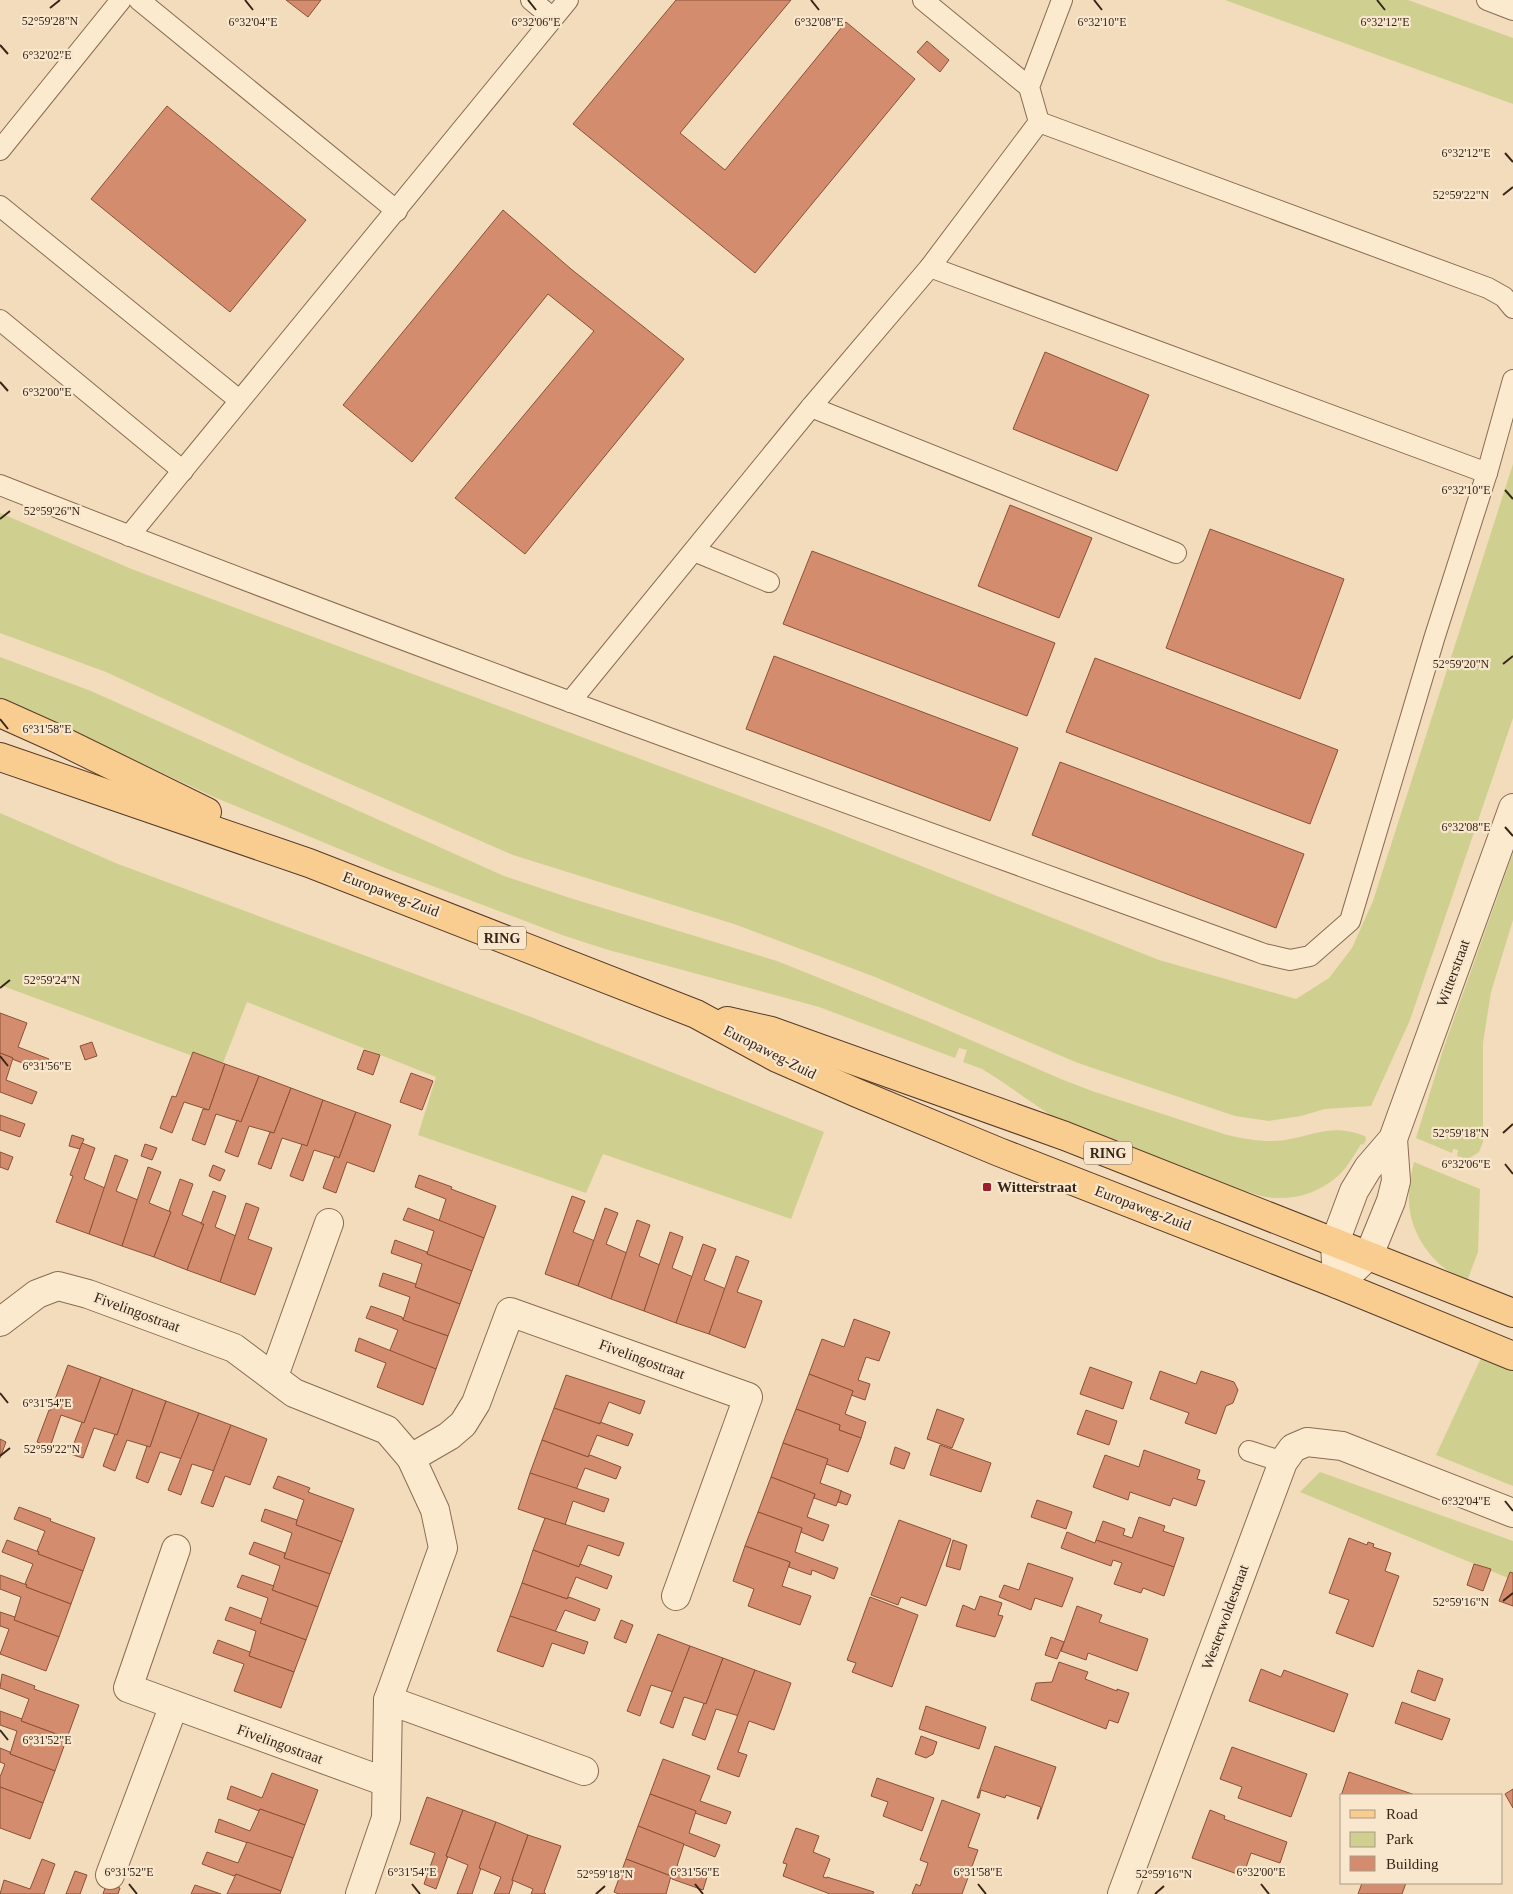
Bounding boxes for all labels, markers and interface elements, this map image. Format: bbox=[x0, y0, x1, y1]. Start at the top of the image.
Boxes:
text: 52°59'28"N bbox=[22, 14, 79, 28]
text: 6°32'04"E bbox=[228, 15, 278, 29]
text: 6°32'06"E bbox=[511, 15, 561, 29]
text: 6°32'08"E bbox=[794, 15, 844, 29]
text: 6°32'10"E bbox=[1077, 15, 1127, 29]
text: 6°32'12"E bbox=[1360, 15, 1410, 29]
text: 6°32'02"E bbox=[22, 48, 72, 62]
text: 6°32'12"E bbox=[1441, 146, 1491, 160]
text: 52°59'22"N bbox=[1433, 188, 1490, 202]
text: 6°32'00"E bbox=[22, 385, 72, 399]
text: 6°32'10"E bbox=[1441, 483, 1491, 497]
text: 52°59'26"N bbox=[24, 504, 81, 518]
text: 52°59'20"N bbox=[1433, 657, 1490, 671]
text: 6°31'58"E bbox=[22, 722, 72, 736]
text: 6°32'08"E bbox=[1441, 820, 1491, 834]
street label: Europaweg-Zuid bbox=[341, 868, 442, 920]
road number: RING bbox=[478, 926, 526, 950]
street label: Witterstraat bbox=[1433, 937, 1473, 1009]
text: 52°59'24"N bbox=[24, 973, 81, 987]
street label: Europaweg-Zuid bbox=[721, 1022, 819, 1082]
text: 6°31'56"E bbox=[22, 1059, 72, 1073]
text: 52°59'18"N bbox=[1433, 1126, 1490, 1140]
road number: RING bbox=[1084, 1142, 1132, 1164]
text: 6°32'06"E bbox=[1441, 1157, 1491, 1171]
place label: Witterstraat bbox=[997, 1179, 1077, 1195]
marker: Witterstraat bbox=[981, 1181, 993, 1193]
street label: Europaweg-Zuid bbox=[1093, 1182, 1194, 1234]
street label: Fivelingostraat bbox=[92, 1289, 183, 1335]
street label: Fivelingostraat bbox=[597, 1336, 688, 1382]
text: 6°31'54"E bbox=[22, 1396, 72, 1410]
text: 52°59'22"N bbox=[24, 1442, 81, 1456]
text: 6°32'04"E bbox=[1441, 1494, 1491, 1508]
street label: Westerwoldestraat bbox=[1199, 1562, 1252, 1672]
text: 52°59'16"N bbox=[1433, 1595, 1490, 1609]
street label: Fivelingostraat bbox=[235, 1721, 326, 1767]
text: 6°31'52"E bbox=[22, 1733, 72, 1747]
legend bbox=[1340, 1794, 1503, 1884]
text: Road bbox=[1386, 1806, 1418, 1822]
text: Park bbox=[1386, 1831, 1414, 1847]
text: Building bbox=[1386, 1856, 1439, 1872]
text: 6°31'52"E bbox=[104, 1865, 154, 1879]
text: 6°31'54"E bbox=[387, 1865, 437, 1879]
text: 6°31'56"E bbox=[670, 1865, 720, 1879]
text: 6°31'58"E bbox=[953, 1865, 1003, 1879]
text: 6°32'00"E bbox=[1236, 1865, 1286, 1879]
text: 52°59'18"N bbox=[577, 1867, 634, 1881]
text: 52°59'16"N bbox=[1136, 1867, 1193, 1881]

